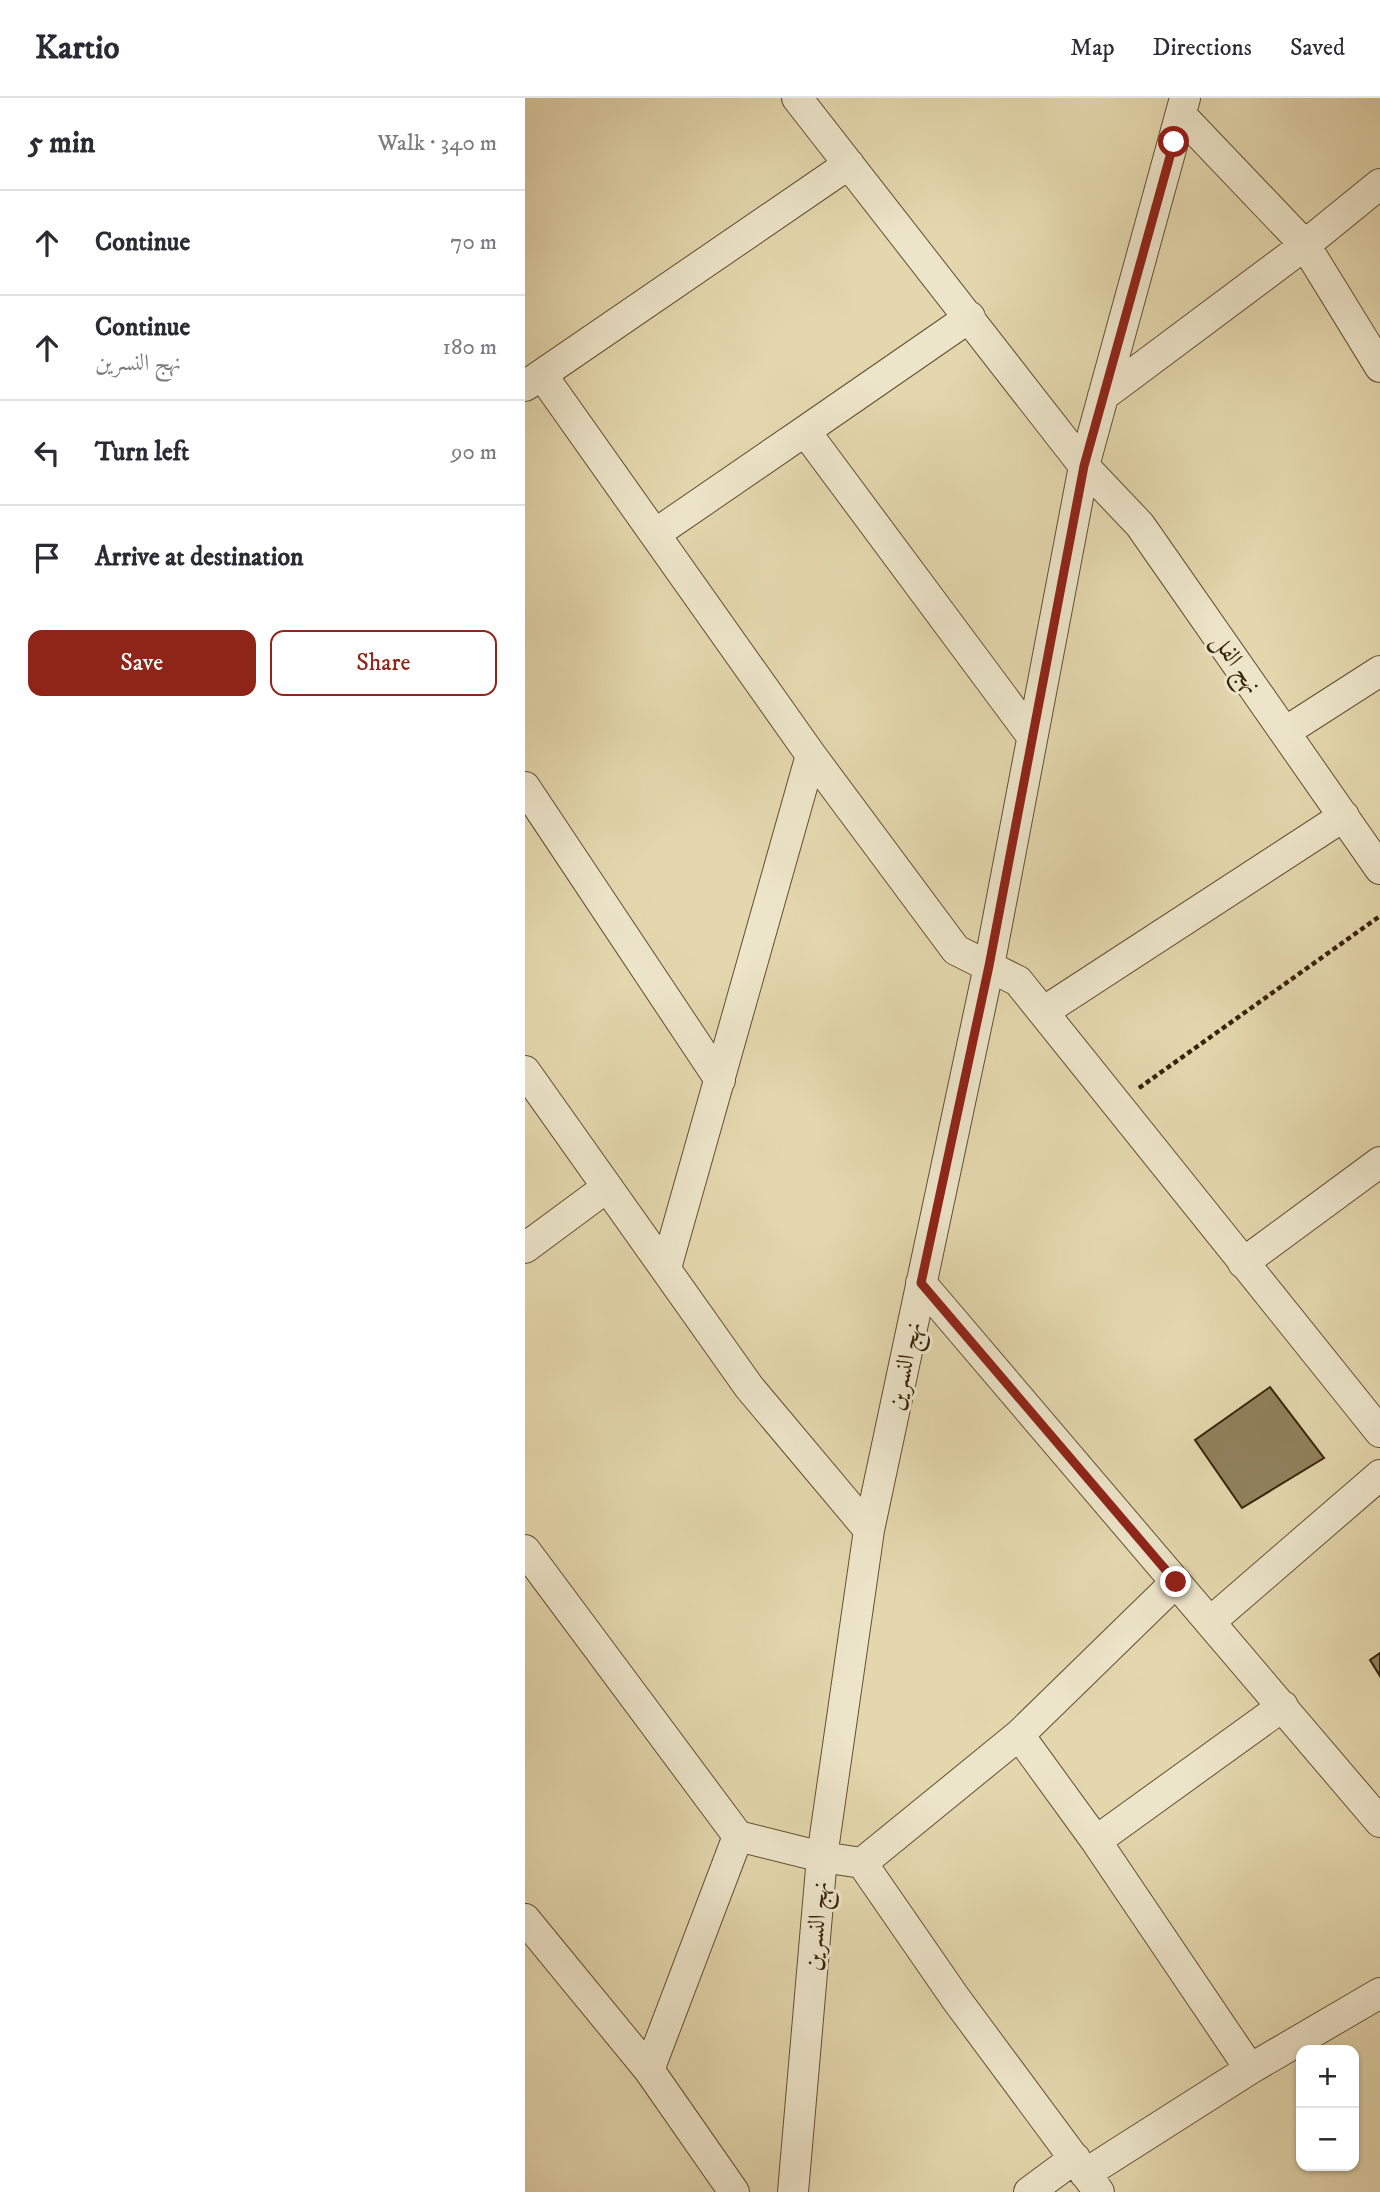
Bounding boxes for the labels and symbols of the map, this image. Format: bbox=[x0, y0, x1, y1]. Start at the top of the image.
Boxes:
route start bbox=[1158, 126, 1189, 157]
street label: نهج الفل bbox=[1201, 627, 1268, 703]
street label: نهج النسرين bbox=[881, 1319, 934, 1414]
route end bbox=[1160, 1566, 1191, 1597]
street label: نهج النسرين bbox=[798, 1880, 841, 1973]

